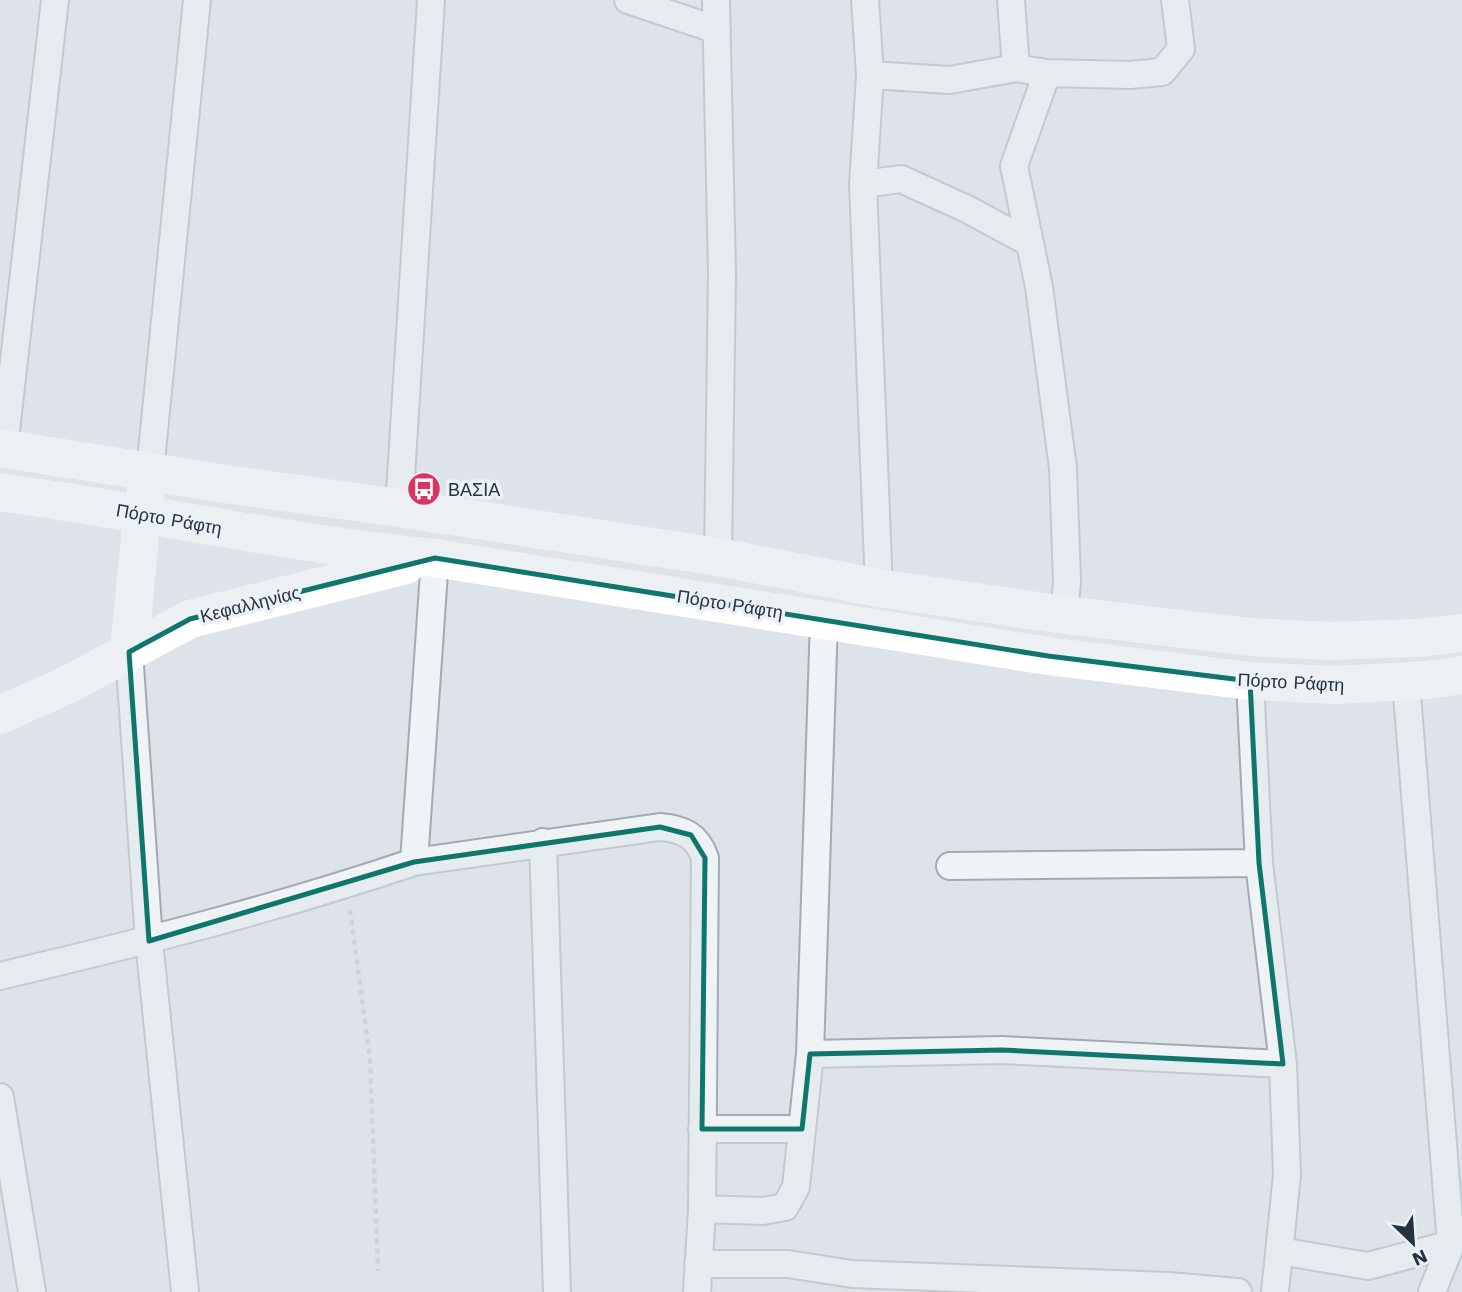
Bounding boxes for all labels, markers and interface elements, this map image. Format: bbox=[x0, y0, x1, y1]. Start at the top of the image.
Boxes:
bus stop icon: ΒΑΣΙΑ bbox=[405, 470, 443, 508]
place label: ΒΑΣΙΑ bbox=[448, 479, 500, 500]
street label: Πόρτο Ράφτη bbox=[115, 499, 223, 539]
street label: Κεφαλληνίας bbox=[198, 581, 302, 627]
street label: Πόρτο Ράφτη bbox=[676, 585, 784, 623]
street label: Πόρτο Ράφτη bbox=[1237, 669, 1345, 695]
north arrow bbox=[1378, 1208, 1448, 1278]
text: N bbox=[1409, 1245, 1431, 1271]

